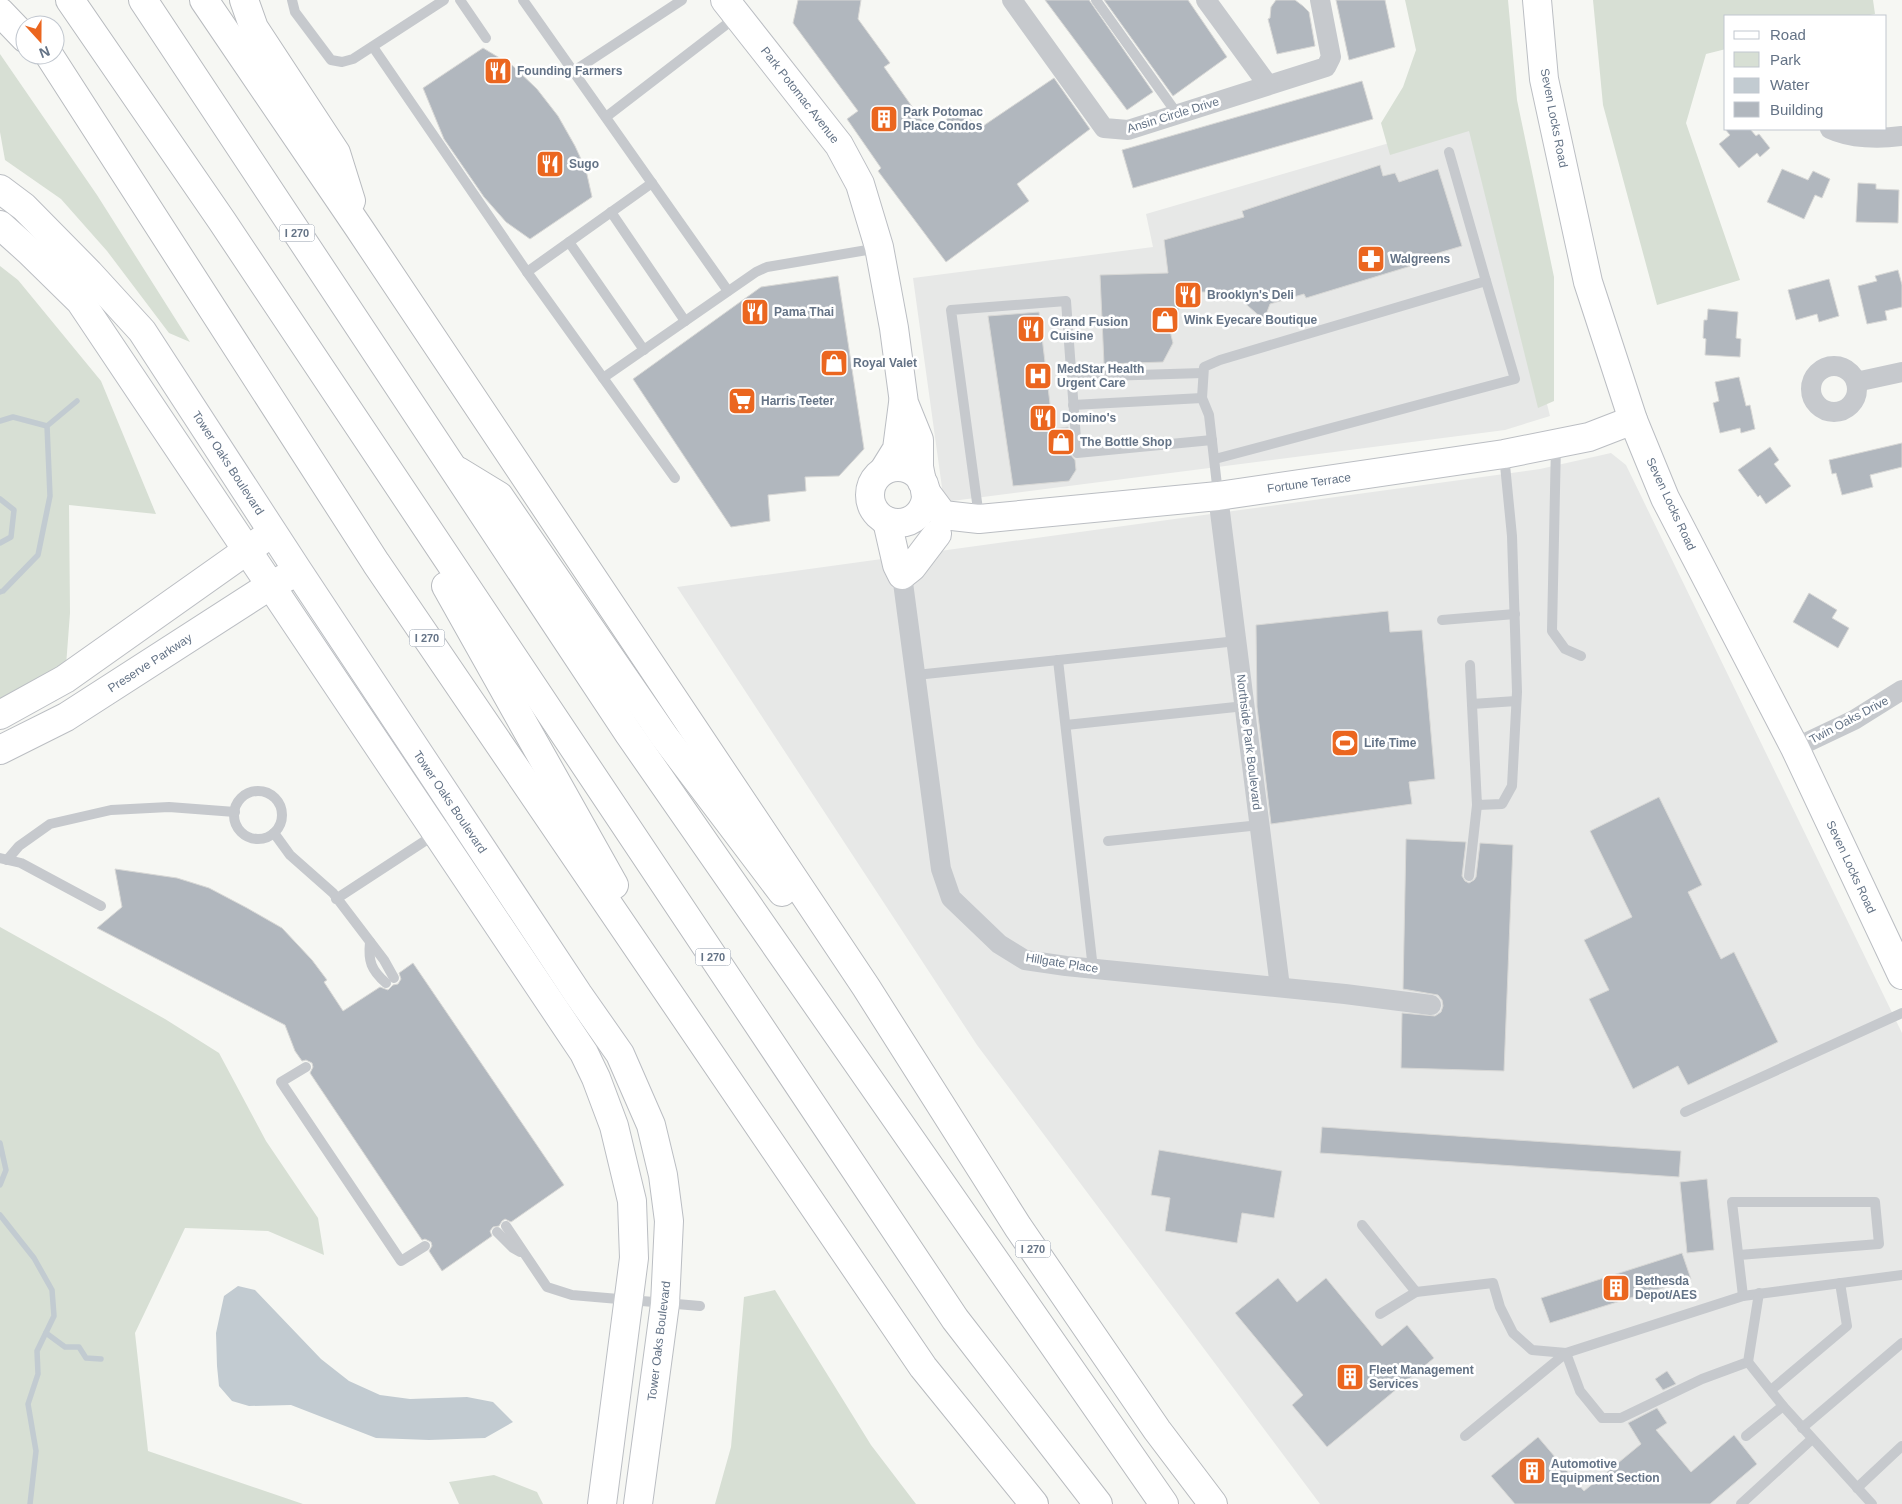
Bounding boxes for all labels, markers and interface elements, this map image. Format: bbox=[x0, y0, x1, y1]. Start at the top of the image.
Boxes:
north arrow bbox=[15, 15, 65, 65]
legend bbox=[1724, 15, 1887, 130]
text: Road bbox=[1770, 26, 1806, 43]
text: N bbox=[37, 43, 52, 61]
street label: Park Potomac Avenue bbox=[758, 44, 842, 146]
text: Park bbox=[1770, 51, 1801, 68]
restaurant icon: Founding Farmers bbox=[483, 56, 513, 86]
place label: Founding Farmers bbox=[517, 64, 623, 78]
street label: Seven Locks Road bbox=[1538, 67, 1570, 169]
text: Water bbox=[1770, 76, 1809, 93]
street label: Ansin Circle Drive bbox=[1125, 94, 1221, 136]
text: Building bbox=[1770, 101, 1823, 118]
building icon: Park Potomac Place Condos bbox=[869, 104, 899, 134]
place label: Park Potomac Place Condos bbox=[903, 105, 983, 133]
restaurant icon: Sugo bbox=[535, 149, 565, 179]
place label: Sugo bbox=[569, 157, 599, 171]
road number: I 270 bbox=[280, 224, 314, 242]
pharmacy icon: Walgreens bbox=[1356, 244, 1386, 274]
place label: Walgreens bbox=[1390, 252, 1451, 266]
restaurant icon: Brooklyn's Deli bbox=[1173, 280, 1203, 310]
place label: Brooklyn's Deli bbox=[1207, 288, 1294, 302]
restaurant icon: Pama Thai bbox=[740, 297, 770, 327]
place label: Pama Thai bbox=[774, 305, 834, 319]
shop icon: Wink Eyecare Boutique bbox=[1150, 305, 1180, 335]
place label: Wink Eyecare Boutique bbox=[1184, 313, 1318, 327]
restaurant icon: Grand Fusion Cuisine bbox=[1016, 314, 1046, 344]
place label: Grand Fusion Cuisine bbox=[1050, 315, 1128, 343]
shop icon: Royal Valet bbox=[819, 348, 849, 378]
place label: Royal Valet bbox=[853, 356, 917, 370]
hospital icon: MedStar Health Urgent Care bbox=[1023, 361, 1053, 391]
place label: MedStar Health Urgent Care bbox=[1057, 362, 1144, 390]
supermarket icon: Harris Teeter bbox=[727, 386, 757, 416]
place label: Harris Teeter bbox=[761, 394, 834, 408]
restaurant icon: Domino's bbox=[1028, 403, 1058, 433]
street label: Tower Oaks Boulevard bbox=[189, 409, 267, 517]
place label: Domino's bbox=[1062, 411, 1117, 425]
shop icon: The Bottle Shop bbox=[1046, 427, 1076, 457]
place label: The Bottle Shop bbox=[1080, 435, 1172, 449]
street label: Seven Locks Road bbox=[1643, 455, 1699, 553]
street label: Fortune Terrace bbox=[1266, 470, 1352, 496]
road number: I 270 bbox=[410, 630, 444, 646]
street label: Preserve Parkway bbox=[105, 631, 195, 695]
street label: Northside Park Boulevard bbox=[1234, 673, 1264, 811]
street label: Twin Oaks Drive bbox=[1807, 693, 1891, 747]
sports icon: Life Time bbox=[1330, 728, 1360, 758]
place label: Life Time bbox=[1364, 736, 1417, 750]
street label: Tower Oaks Boulevard bbox=[410, 748, 490, 856]
street label: Seven Locks Road bbox=[1823, 818, 1879, 916]
road number: I 270 bbox=[696, 949, 730, 966]
street label: Hillgate Place bbox=[1025, 950, 1100, 976]
road number: I 270 bbox=[1016, 1240, 1050, 1258]
building icon: Bethesda Depot/AES bbox=[1601, 1273, 1631, 1303]
place label: Bethesda Depot/AES bbox=[1635, 1274, 1697, 1302]
street label: Tower Oaks Boulevard bbox=[645, 1280, 673, 1402]
building icon: Fleet Management Services bbox=[1335, 1362, 1365, 1392]
place label: Fleet Management Services bbox=[1369, 1363, 1474, 1391]
building icon: Automotive Equipment Section bbox=[1517, 1456, 1547, 1486]
place label: Automotive Equipment Section bbox=[1551, 1457, 1660, 1485]

